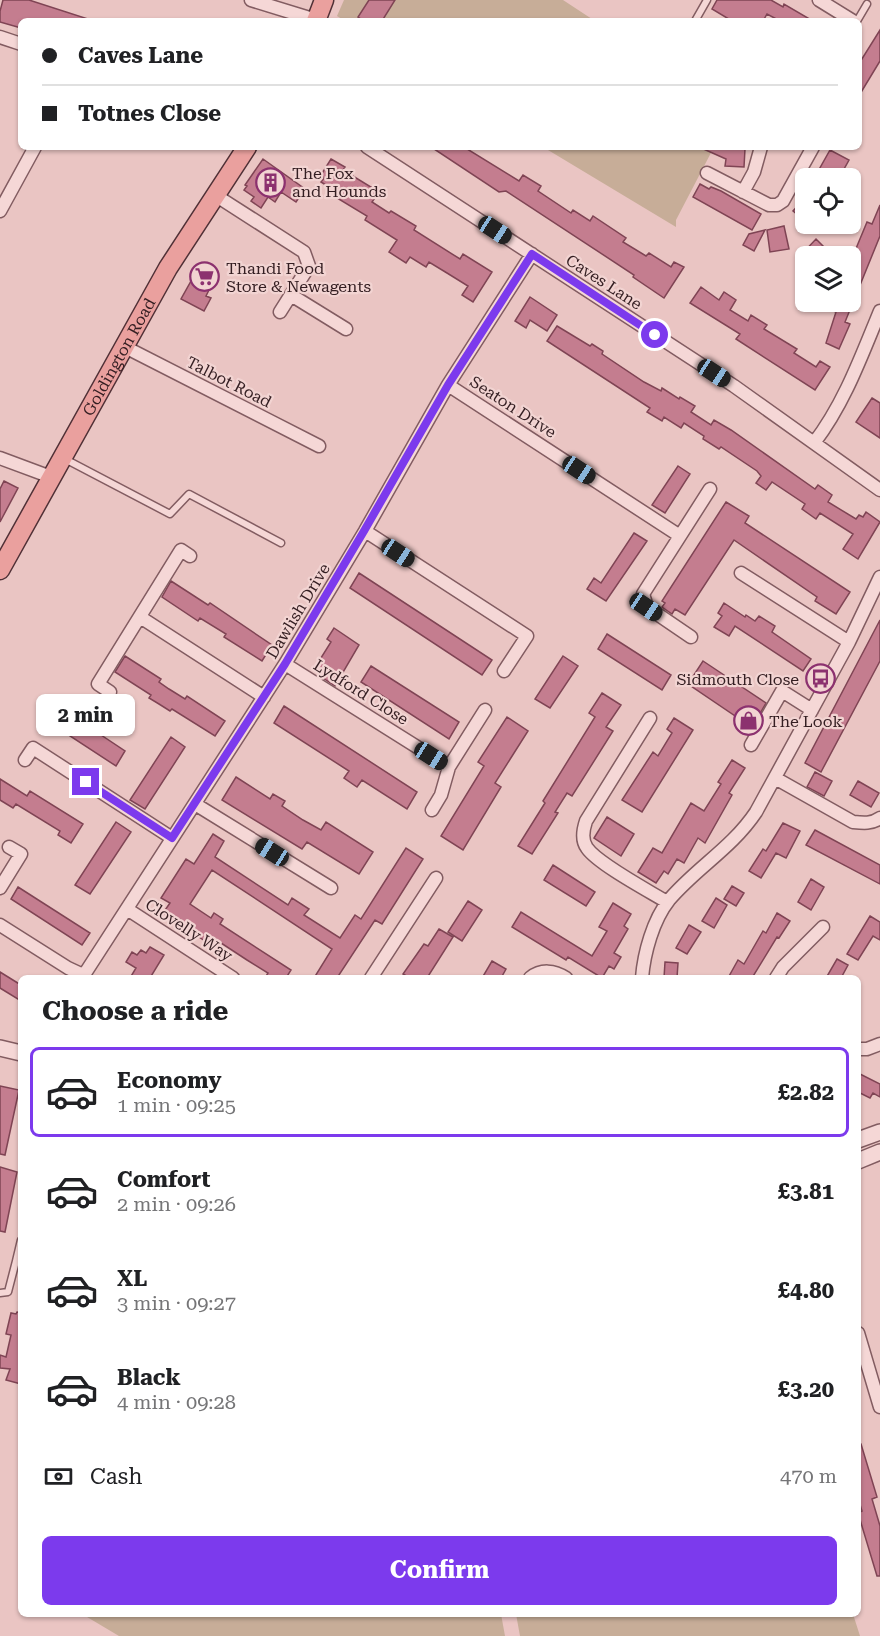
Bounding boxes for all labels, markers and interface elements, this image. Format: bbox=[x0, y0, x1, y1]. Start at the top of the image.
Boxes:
text: Caves Lane bbox=[78, 43, 203, 68]
text: Totnes Close bbox=[78, 101, 221, 126]
place label: The Fox and Hounds bbox=[292, 164, 387, 201]
building icon: The Fox and Hounds bbox=[255, 166, 287, 198]
map controls bbox=[795, 168, 861, 312]
button: locate bbox=[795, 168, 861, 234]
car bbox=[475, 213, 515, 247]
button: layers bbox=[795, 246, 861, 312]
street label: Caves Lane bbox=[562, 250, 646, 314]
place label: Thandi Food Store & Newagents bbox=[226, 259, 371, 296]
supermarket icon: Thandi Food Store & Newagents bbox=[189, 261, 221, 293]
street label: Goldington Road bbox=[78, 294, 159, 419]
route start bbox=[641, 321, 668, 348]
street label: Talbot Road bbox=[183, 352, 275, 412]
car bbox=[694, 356, 734, 390]
street label: Seaton Drive bbox=[466, 372, 560, 442]
car bbox=[559, 453, 599, 487]
car bbox=[378, 536, 418, 570]
street label: Dawlish Drive bbox=[262, 560, 334, 662]
car bbox=[626, 589, 666, 625]
street label: Lydford Close bbox=[310, 655, 412, 729]
bus stop icon: Sidmouth Close bbox=[804, 663, 836, 695]
place label: Sidmouth Close bbox=[676, 670, 799, 689]
callout: 2 min bbox=[36, 695, 136, 737]
text: 2 min bbox=[58, 703, 113, 727]
shop icon: The Look bbox=[732, 705, 764, 737]
place label: The Look bbox=[769, 712, 843, 731]
car bbox=[411, 739, 451, 773]
route end bbox=[72, 768, 99, 795]
car bbox=[252, 835, 292, 869]
street label: Clovelly Way bbox=[142, 895, 237, 966]
text: Choose a ride bbox=[42, 995, 228, 1027]
icon: car bbox=[45, 1065, 99, 1119]
text: Economy bbox=[117, 1068, 221, 1093]
text: £2.82 bbox=[778, 1080, 834, 1105]
text: 1 min · 09:25 bbox=[117, 1093, 236, 1117]
icon: car bbox=[45, 1164, 99, 1218]
text: Comfort bbox=[117, 1167, 210, 1192]
text: £3.81 bbox=[778, 1179, 834, 1204]
text: 2 min · 09:26 bbox=[117, 1192, 236, 1216]
icon: car bbox=[45, 1263, 99, 1317]
text: XL bbox=[117, 1266, 147, 1291]
text: £4.80 bbox=[778, 1278, 834, 1303]
text: 3 min · 09:27 bbox=[117, 1291, 236, 1315]
icon: car bbox=[45, 1362, 99, 1416]
text: Black bbox=[117, 1365, 181, 1390]
text: £3.20 bbox=[778, 1377, 834, 1402]
text: 4 min · 09:28 bbox=[117, 1390, 236, 1414]
icon: cash bbox=[42, 1460, 75, 1493]
text: Cash bbox=[90, 1464, 142, 1489]
text: 470 m bbox=[780, 1464, 837, 1488]
button: Confirm bbox=[42, 1536, 837, 1605]

